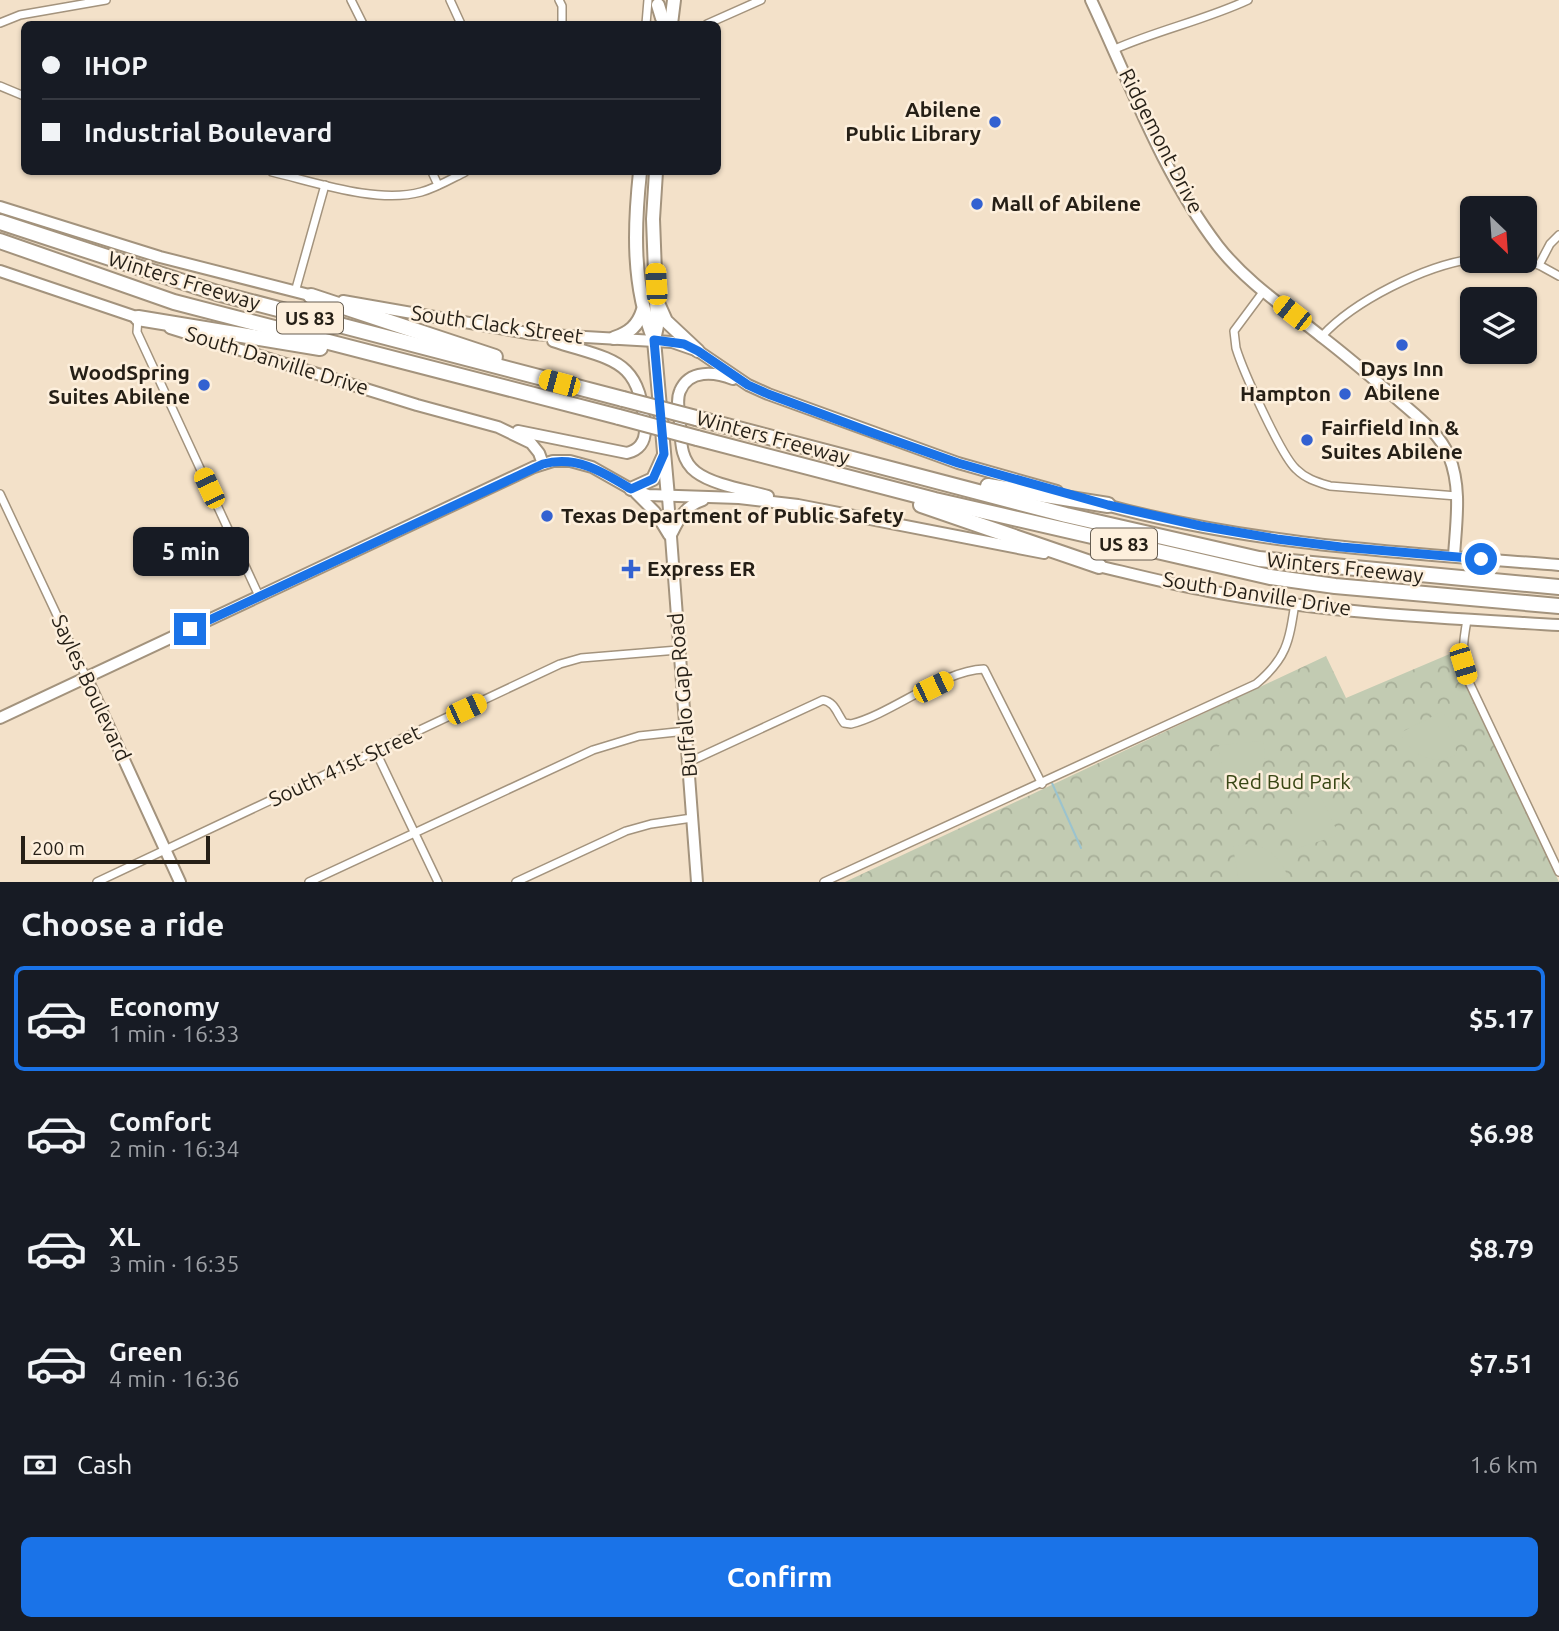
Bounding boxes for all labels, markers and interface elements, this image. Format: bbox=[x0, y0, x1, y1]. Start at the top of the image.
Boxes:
text: IHOP bbox=[84, 51, 148, 80]
street label: Ridgemont Drive bbox=[1115, 64, 1209, 217]
place label: Abilene Public Library bbox=[845, 97, 981, 145]
marker: Abilene Public Library bbox=[987, 114, 1003, 130]
text: Industrial Boulevard bbox=[84, 118, 332, 147]
place label: Mall of Abilene bbox=[991, 191, 1141, 215]
marker: Mall of Abilene bbox=[969, 196, 985, 212]
north arrow bbox=[1460, 196, 1536, 273]
map controls bbox=[1460, 196, 1537, 364]
street label: Winters Freeway bbox=[105, 246, 263, 315]
car bbox=[645, 262, 668, 306]
button: layers bbox=[1460, 287, 1537, 364]
car bbox=[1269, 292, 1316, 334]
street label: South Clack Street bbox=[410, 300, 585, 348]
road number: US 83 bbox=[277, 302, 343, 334]
street label: South Danville Drive bbox=[183, 321, 372, 399]
marker: Days Inn Abilene bbox=[1394, 337, 1410, 353]
place label: Days Inn Abilene bbox=[1360, 356, 1444, 404]
place label: WoodSpring Suites Abilene bbox=[48, 360, 190, 408]
car bbox=[536, 367, 583, 399]
marker: WoodSpring Suites Abilene bbox=[196, 377, 212, 393]
place label: Hampton bbox=[1240, 381, 1331, 405]
marker: Hampton bbox=[1337, 386, 1353, 402]
street label: Winters Freeway bbox=[694, 405, 852, 469]
place label: Fairfield Inn & Suites Abilene bbox=[1321, 415, 1463, 463]
marker: Fairfield Inn & Suites Abilene bbox=[1299, 432, 1315, 448]
car bbox=[191, 465, 228, 511]
place label: Texas Department of Public Safety bbox=[561, 503, 904, 527]
marker: Texas Department of Public Safety bbox=[539, 508, 555, 524]
callout: 5 min bbox=[132, 528, 248, 576]
road number: US 83 bbox=[1091, 528, 1157, 559]
text: 5 min bbox=[162, 539, 220, 564]
route start bbox=[1465, 543, 1497, 575]
street label: Winters Freeway bbox=[1265, 547, 1425, 587]
place label: Express ER bbox=[647, 556, 756, 580]
marker: Express ER bbox=[621, 559, 641, 579]
street label: South Danville Drive bbox=[1161, 566, 1353, 620]
street label: Sayles Boulevard bbox=[47, 611, 136, 765]
street label: Buffalo Gap Road bbox=[663, 612, 701, 778]
route end bbox=[174, 613, 206, 645]
car bbox=[1447, 641, 1480, 687]
car bbox=[910, 668, 957, 706]
car bbox=[443, 691, 490, 727]
street label: South 41st Street bbox=[265, 719, 424, 811]
park label: Red Bud Park bbox=[1225, 769, 1351, 793]
scale bar bbox=[21, 833, 210, 865]
text: 200 m bbox=[32, 837, 85, 859]
text: Choose a ride bbox=[21, 906, 224, 942]
icon: car bbox=[25, 987, 88, 1050]
text: Economy bbox=[109, 992, 219, 1021]
text: $5.17 bbox=[1469, 1004, 1534, 1033]
text: 1 min · 16:33 bbox=[109, 1021, 240, 1046]
icon: car bbox=[25, 1102, 88, 1165]
text: Comfort bbox=[109, 1107, 212, 1136]
text: $6.98 bbox=[1469, 1119, 1534, 1148]
text: 2 min · 16:34 bbox=[109, 1136, 240, 1161]
icon: car bbox=[25, 1217, 88, 1280]
text: XL bbox=[109, 1222, 140, 1251]
text: $8.79 bbox=[1469, 1234, 1534, 1263]
text: 3 min · 16:35 bbox=[109, 1251, 240, 1276]
icon: car bbox=[25, 1332, 88, 1395]
text: Green bbox=[109, 1337, 183, 1366]
text: $7.51 bbox=[1469, 1349, 1534, 1378]
text: 4 min · 16:36 bbox=[109, 1366, 240, 1391]
icon: cash bbox=[21, 1446, 59, 1484]
text: Cash bbox=[77, 1450, 132, 1479]
text: 1.6 km bbox=[1470, 1452, 1538, 1477]
button: Confirm bbox=[21, 1537, 1538, 1617]

